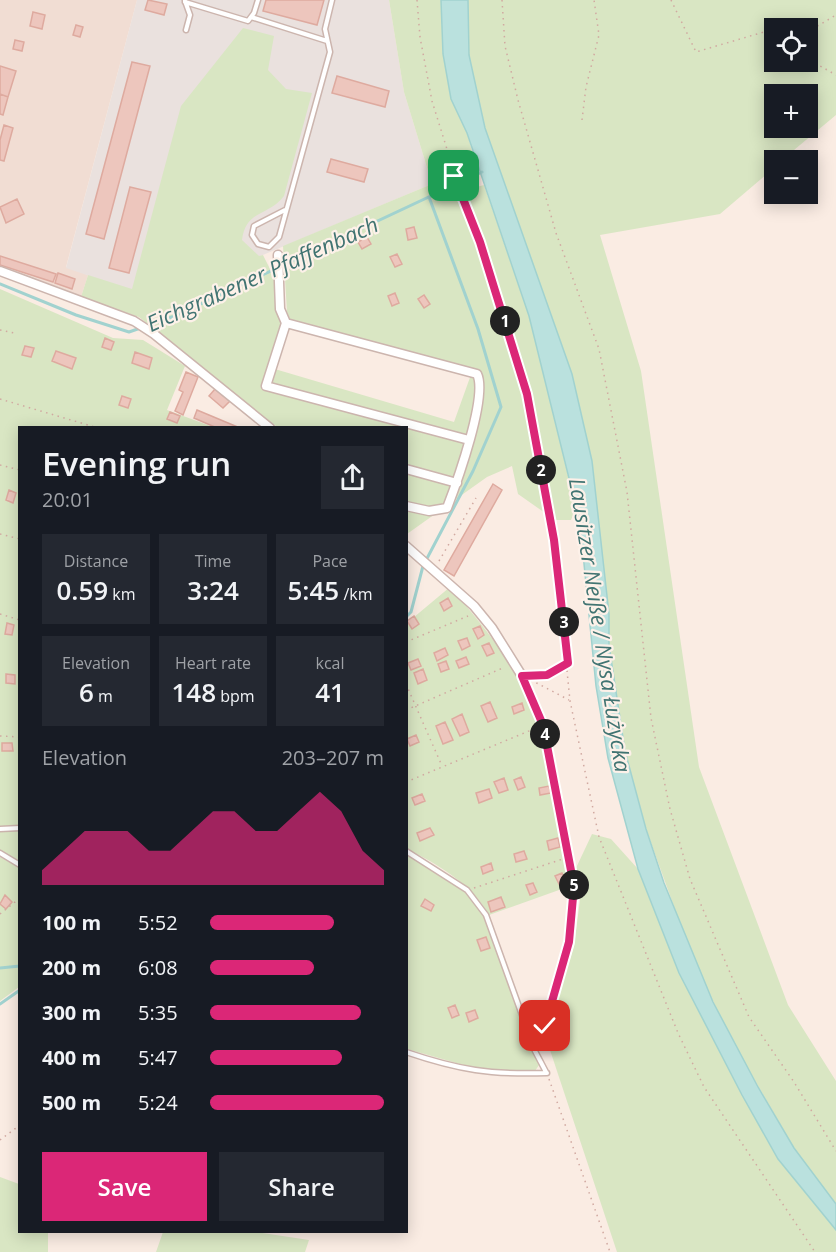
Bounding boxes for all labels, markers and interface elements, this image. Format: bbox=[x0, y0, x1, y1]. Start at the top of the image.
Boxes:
map controls bbox=[764, 18, 818, 204]
button: locate bbox=[764, 18, 818, 72]
button: + bbox=[764, 84, 818, 138]
pin bbox=[428, 150, 479, 201]
button: − bbox=[764, 150, 818, 204]
icon: arrive bbox=[437, 159, 470, 192]
water label: Eichgrabener Pfaffenbach bbox=[141, 208, 383, 338]
pin: 1 bbox=[490, 306, 520, 336]
text: 1 bbox=[500, 310, 510, 332]
text: Evening run bbox=[42, 441, 231, 486]
button: share bbox=[321, 446, 384, 509]
pin: 2 bbox=[526, 455, 556, 485]
text: 2 bbox=[536, 459, 546, 481]
water label: Lausitzer Neiße / Nysa Łużycka bbox=[563, 476, 639, 774]
text: 20:01 bbox=[42, 486, 93, 513]
text: Distance bbox=[64, 550, 128, 572]
text: Time bbox=[195, 550, 231, 572]
text: Pace bbox=[312, 550, 348, 572]
text: 0.59 bbox=[56, 572, 108, 608]
text: 3:24 bbox=[187, 572, 239, 608]
text: 5:45 bbox=[288, 572, 339, 608]
text: km bbox=[108, 583, 136, 605]
text: /km bbox=[339, 583, 372, 605]
pin: 3 bbox=[549, 607, 579, 637]
text: 3 bbox=[559, 611, 569, 633]
text: Elevation bbox=[62, 652, 130, 674]
text: Heart rate bbox=[175, 652, 251, 674]
text: kcal bbox=[316, 652, 345, 674]
text: 6 bbox=[79, 674, 94, 710]
text: 148 bbox=[171, 674, 216, 710]
text: 41 bbox=[315, 674, 345, 710]
text: m bbox=[94, 685, 113, 707]
text: bpm bbox=[216, 685, 255, 707]
pin: 4 bbox=[530, 719, 560, 749]
text: 4 bbox=[540, 723, 550, 745]
text: Elevation bbox=[42, 744, 127, 771]
text: 203–207 m bbox=[282, 744, 384, 771]
pin: 5 bbox=[559, 870, 589, 900]
text: 5 bbox=[569, 874, 579, 896]
text: 100 m bbox=[42, 909, 101, 936]
text: 5:52 bbox=[138, 909, 178, 936]
text: 200 m bbox=[42, 954, 101, 981]
text: 6:08 bbox=[138, 954, 178, 981]
text: 300 m bbox=[42, 999, 101, 1026]
text: 5:35 bbox=[138, 999, 178, 1026]
pin bbox=[519, 1000, 570, 1051]
icon: check bbox=[528, 1009, 561, 1042]
text: 400 m bbox=[42, 1044, 101, 1071]
text: 5:47 bbox=[138, 1044, 178, 1071]
text: 500 m bbox=[42, 1089, 101, 1116]
text: 5:24 bbox=[138, 1089, 178, 1116]
button: Save bbox=[42, 1152, 207, 1221]
button: Share bbox=[219, 1152, 384, 1221]

